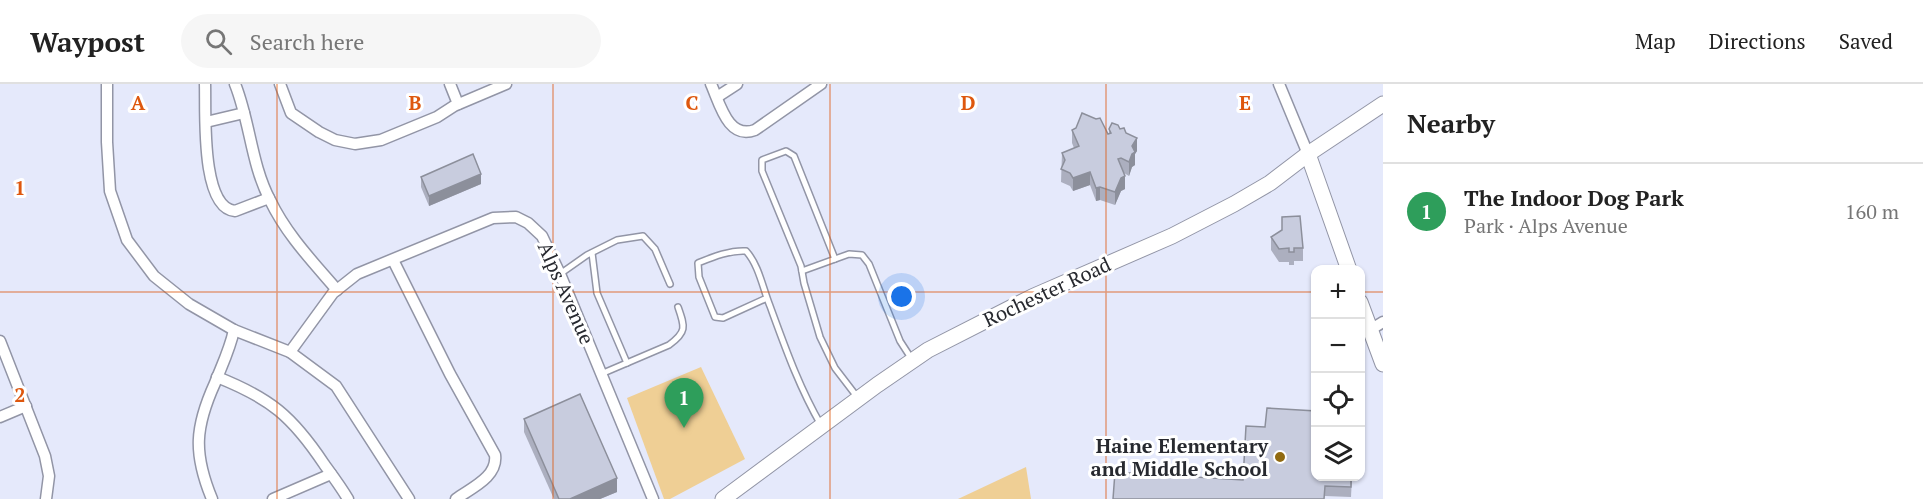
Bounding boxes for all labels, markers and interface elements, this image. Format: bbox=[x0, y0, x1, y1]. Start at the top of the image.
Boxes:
search box bbox=[181, 14, 601, 68]
text: Waypost bbox=[30, 23, 145, 60]
icon: search bbox=[202, 25, 235, 58]
text: Search here bbox=[250, 27, 364, 56]
text: Map bbox=[1635, 27, 1676, 55]
text: Directions bbox=[1709, 27, 1806, 55]
text: Saved bbox=[1839, 27, 1893, 55]
text: A bbox=[131, 89, 146, 116]
text: B bbox=[409, 89, 422, 116]
text: C bbox=[685, 89, 699, 116]
text: D bbox=[961, 89, 975, 116]
text: E bbox=[1239, 89, 1251, 116]
text: Nearby bbox=[1407, 106, 1495, 140]
text: 1 bbox=[14, 174, 26, 201]
text: The Indoor Dog Park bbox=[1464, 183, 1684, 212]
text: 1 bbox=[1421, 198, 1432, 225]
text: 160 m bbox=[1845, 198, 1899, 225]
text: Park · Alps Avenue bbox=[1464, 212, 1628, 239]
street label: Alps Avenue bbox=[532, 237, 601, 348]
street label: Rochester Road bbox=[979, 250, 1115, 333]
map controls bbox=[1311, 265, 1365, 481]
button: + bbox=[1311, 265, 1365, 319]
your location bbox=[887, 282, 916, 311]
button: − bbox=[1311, 319, 1365, 373]
button: locate bbox=[1311, 373, 1365, 427]
pin: 1 bbox=[664, 378, 704, 428]
text: 2 bbox=[14, 381, 26, 408]
button: layers bbox=[1311, 427, 1365, 481]
place label: Haine Elementary and Middle School bbox=[1091, 432, 1268, 482]
marker: Haine Elementary and Middle School bbox=[1273, 450, 1287, 464]

